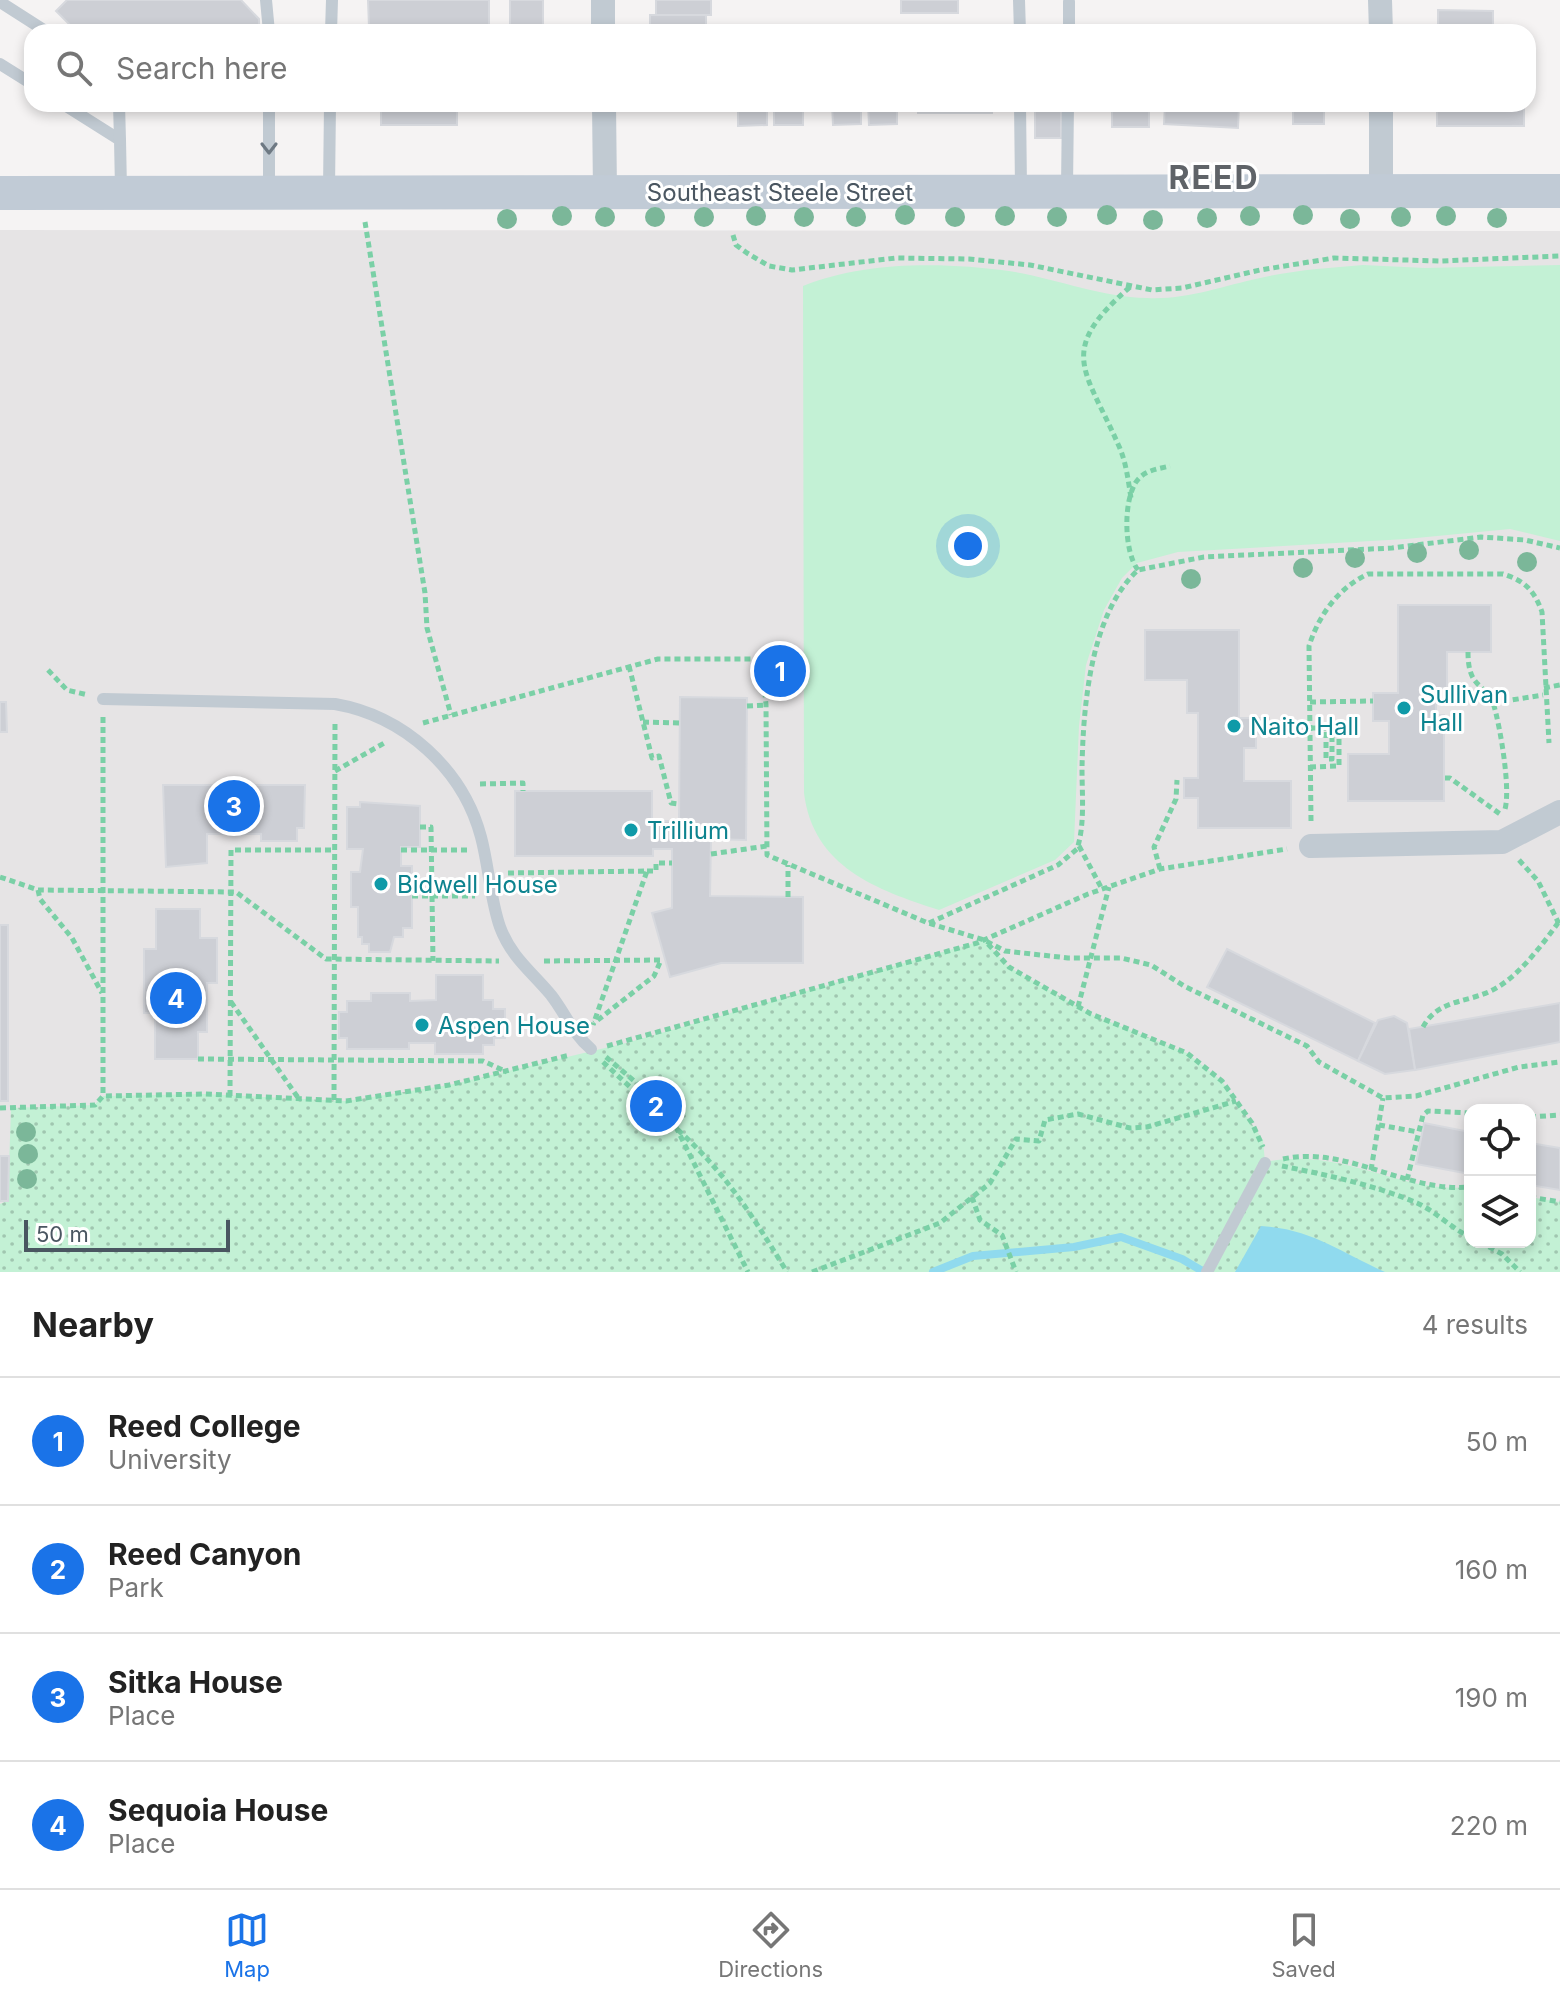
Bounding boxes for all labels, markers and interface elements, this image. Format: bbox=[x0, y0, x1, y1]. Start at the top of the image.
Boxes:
search box bbox=[24, 24, 1536, 112]
icon: search bbox=[52, 46, 96, 90]
text: Search here bbox=[116, 50, 288, 86]
one-way arrow bbox=[260, 142, 278, 155]
district label: REED bbox=[1169, 158, 1260, 197]
street label: Southeast Steele Street bbox=[647, 178, 913, 207]
your location bbox=[948, 526, 988, 566]
pin: 1 bbox=[754, 641, 806, 701]
place label: Sullivan Hall bbox=[1420, 680, 1508, 737]
marker: Sullivan Hall bbox=[1395, 699, 1413, 717]
place label: Naito Hall bbox=[1250, 712, 1359, 741]
marker: Naito Hall bbox=[1225, 717, 1243, 735]
pin: 3 bbox=[208, 776, 260, 836]
place label: Trillium bbox=[647, 816, 729, 845]
marker: Trillium bbox=[622, 821, 640, 839]
place label: Bidwell House bbox=[397, 870, 558, 899]
marker: Bidwell House bbox=[372, 875, 390, 893]
pin: 4 bbox=[150, 968, 202, 1028]
place label: Aspen House bbox=[438, 1011, 590, 1040]
marker: Aspen House bbox=[413, 1016, 431, 1034]
pin: 2 bbox=[630, 1076, 682, 1136]
map controls bbox=[1464, 1104, 1536, 1248]
button: locate bbox=[1464, 1104, 1536, 1176]
button: layers bbox=[1464, 1176, 1536, 1248]
scale bar bbox=[24, 1216, 230, 1252]
text: 50 m bbox=[36, 1221, 89, 1247]
text: Nearby bbox=[32, 1304, 154, 1345]
text: 4 results bbox=[1422, 1309, 1528, 1340]
text: Reed College bbox=[108, 1408, 301, 1444]
text: 1 bbox=[52, 1426, 64, 1457]
text: 50 m bbox=[1466, 1426, 1528, 1457]
text: University bbox=[108, 1444, 232, 1475]
text: Reed Canyon bbox=[108, 1536, 301, 1572]
text: 2 bbox=[50, 1554, 66, 1585]
text: 160 m bbox=[1455, 1554, 1528, 1585]
text: Park bbox=[108, 1572, 164, 1603]
text: Sitka House bbox=[108, 1664, 283, 1700]
text: 3 bbox=[50, 1682, 66, 1713]
text: 190 m bbox=[1455, 1682, 1528, 1713]
text: Place bbox=[108, 1700, 176, 1731]
text: Sequoia House bbox=[108, 1792, 328, 1828]
text: 4 bbox=[49, 1810, 67, 1841]
text: 220 m bbox=[1450, 1810, 1528, 1841]
text: Place bbox=[108, 1828, 176, 1859]
tab: Map bbox=[224, 1908, 270, 1982]
tab: Directions bbox=[718, 1908, 823, 1982]
tab: Saved bbox=[1271, 1908, 1336, 1982]

